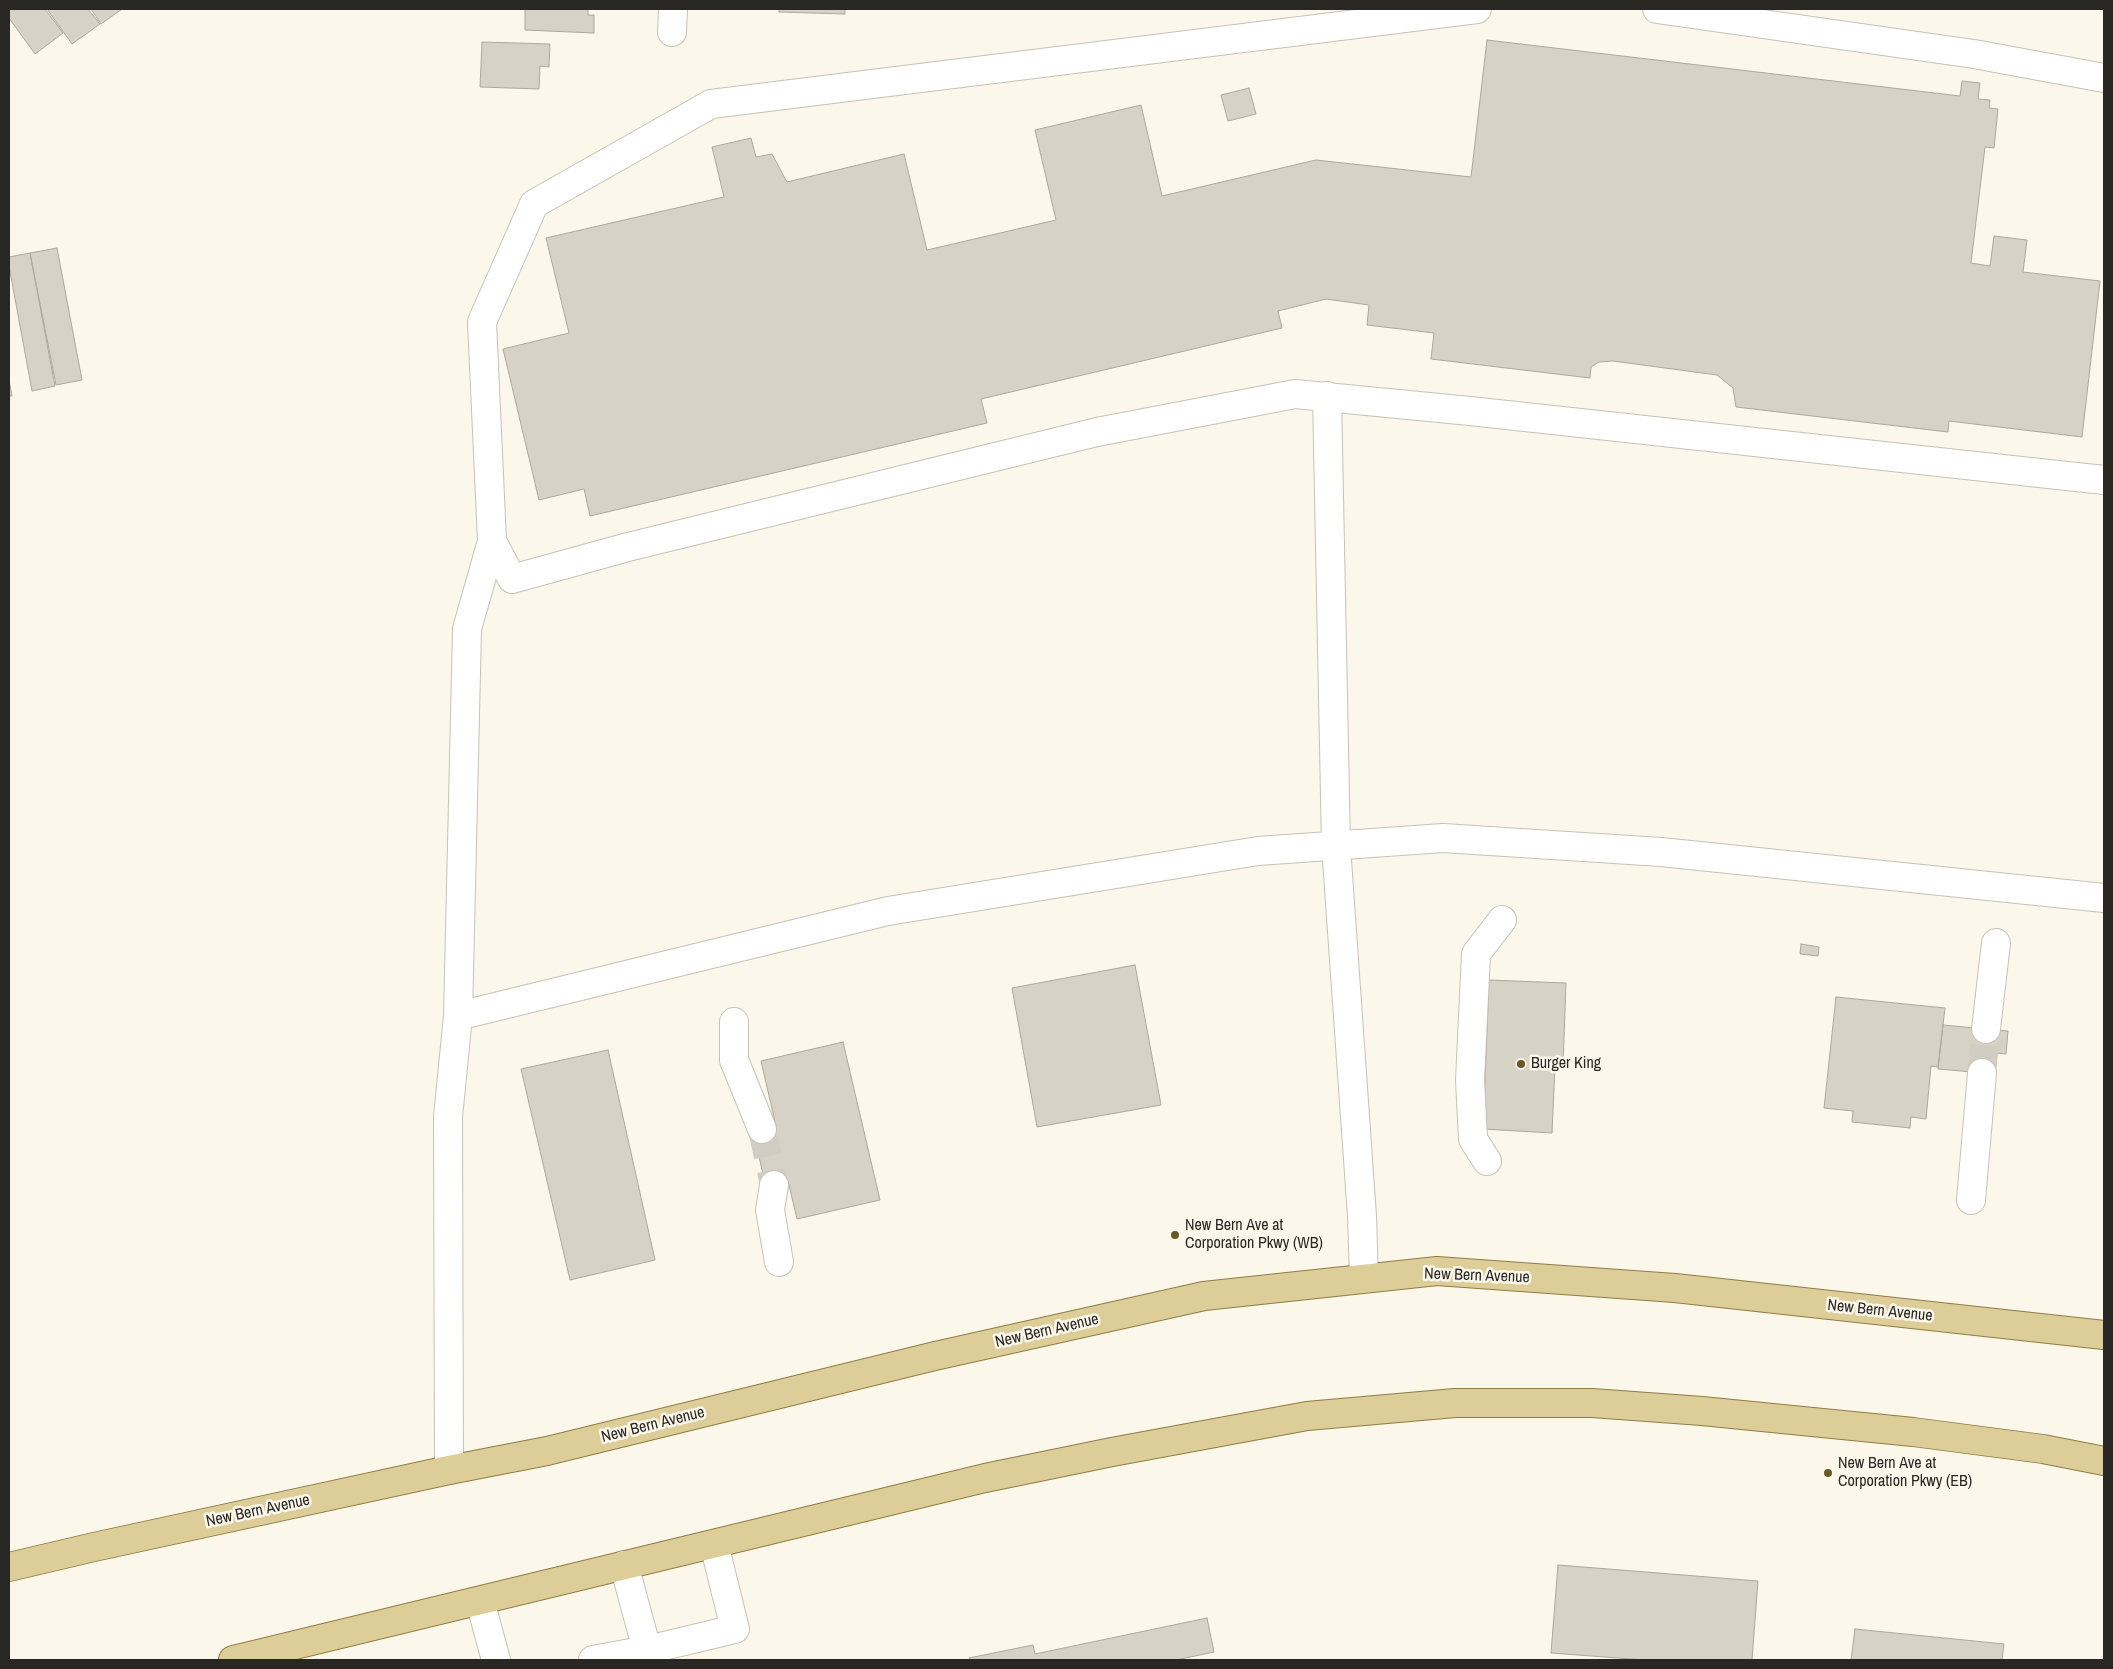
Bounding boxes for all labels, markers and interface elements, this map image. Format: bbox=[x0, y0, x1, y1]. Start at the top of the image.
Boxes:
place label: Burger King bbox=[1531, 1054, 1601, 1074]
marker: Burger King bbox=[1515, 1058, 1527, 1070]
place label: New Bern Ave at Corporation Pkwy (WB) bbox=[1185, 1216, 1323, 1254]
marker: New Bern Ave at Corporation Pkwy (WB) bbox=[1169, 1229, 1181, 1241]
street label: New Bern Avenue bbox=[1424, 1265, 1530, 1287]
street label: New Bern Avenue bbox=[1827, 1296, 1933, 1326]
street label: New Bern Avenue bbox=[993, 1310, 1101, 1352]
street label: New Bern Avenue bbox=[599, 1403, 707, 1447]
place label: New Bern Ave at Corporation Pkwy (EB) bbox=[1838, 1454, 1972, 1492]
marker: New Bern Ave at Corporation Pkwy (EB) bbox=[1822, 1467, 1834, 1479]
street label: New Bern Avenue bbox=[204, 1491, 312, 1531]

